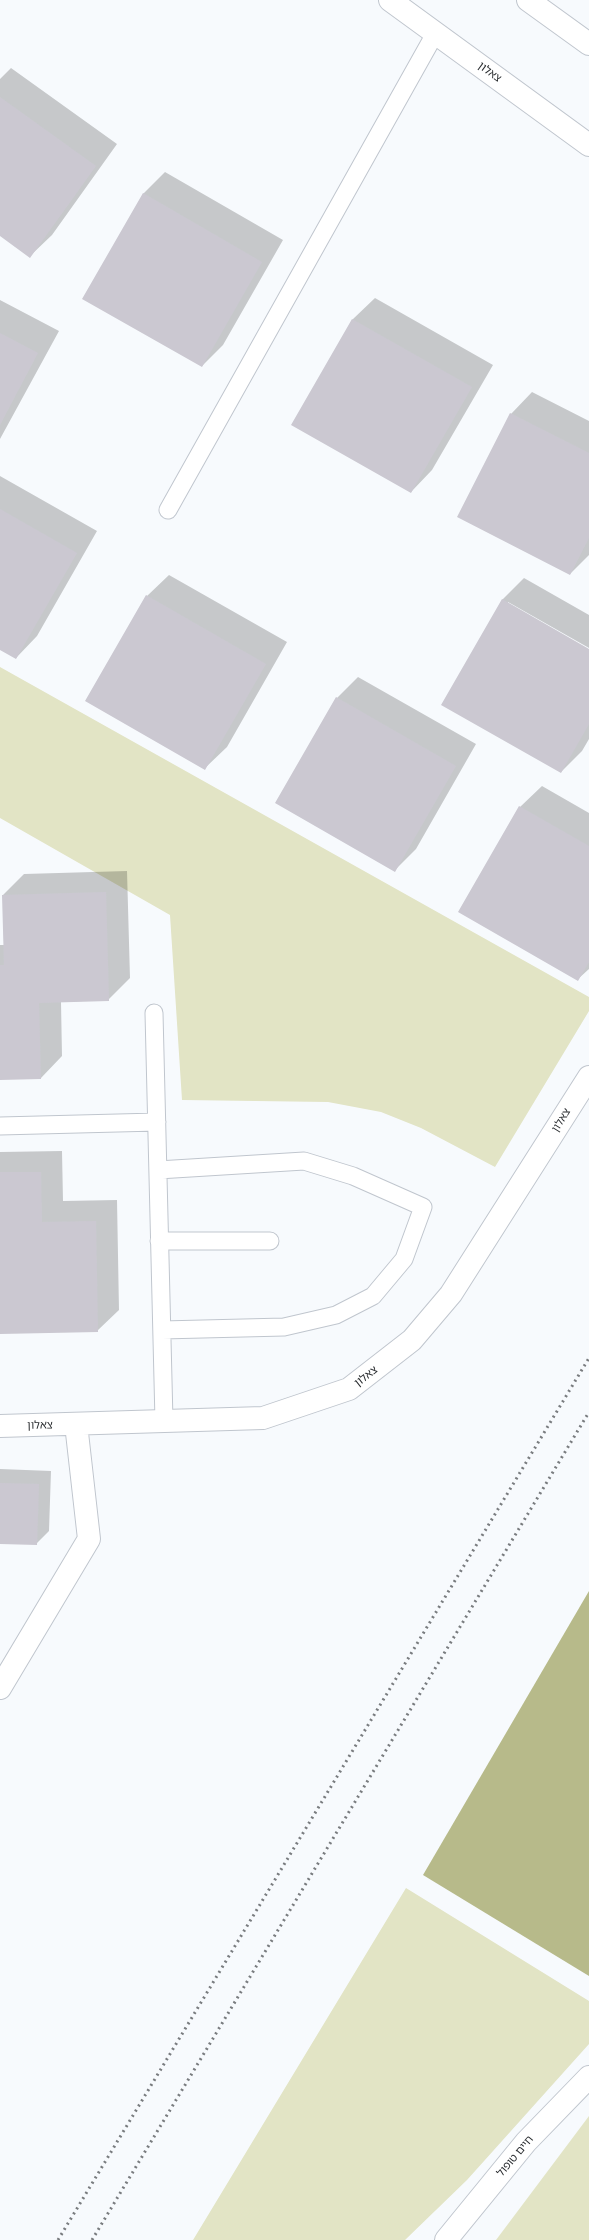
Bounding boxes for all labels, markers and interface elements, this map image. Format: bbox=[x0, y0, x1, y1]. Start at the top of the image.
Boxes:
street label: צאלון bbox=[476, 59, 504, 85]
street label: צאלון bbox=[549, 1106, 573, 1134]
street label: צאלון bbox=[352, 1363, 380, 1389]
street label: צאלון bbox=[27, 1418, 53, 1432]
street label: חיים טופול bbox=[494, 2133, 536, 2179]

